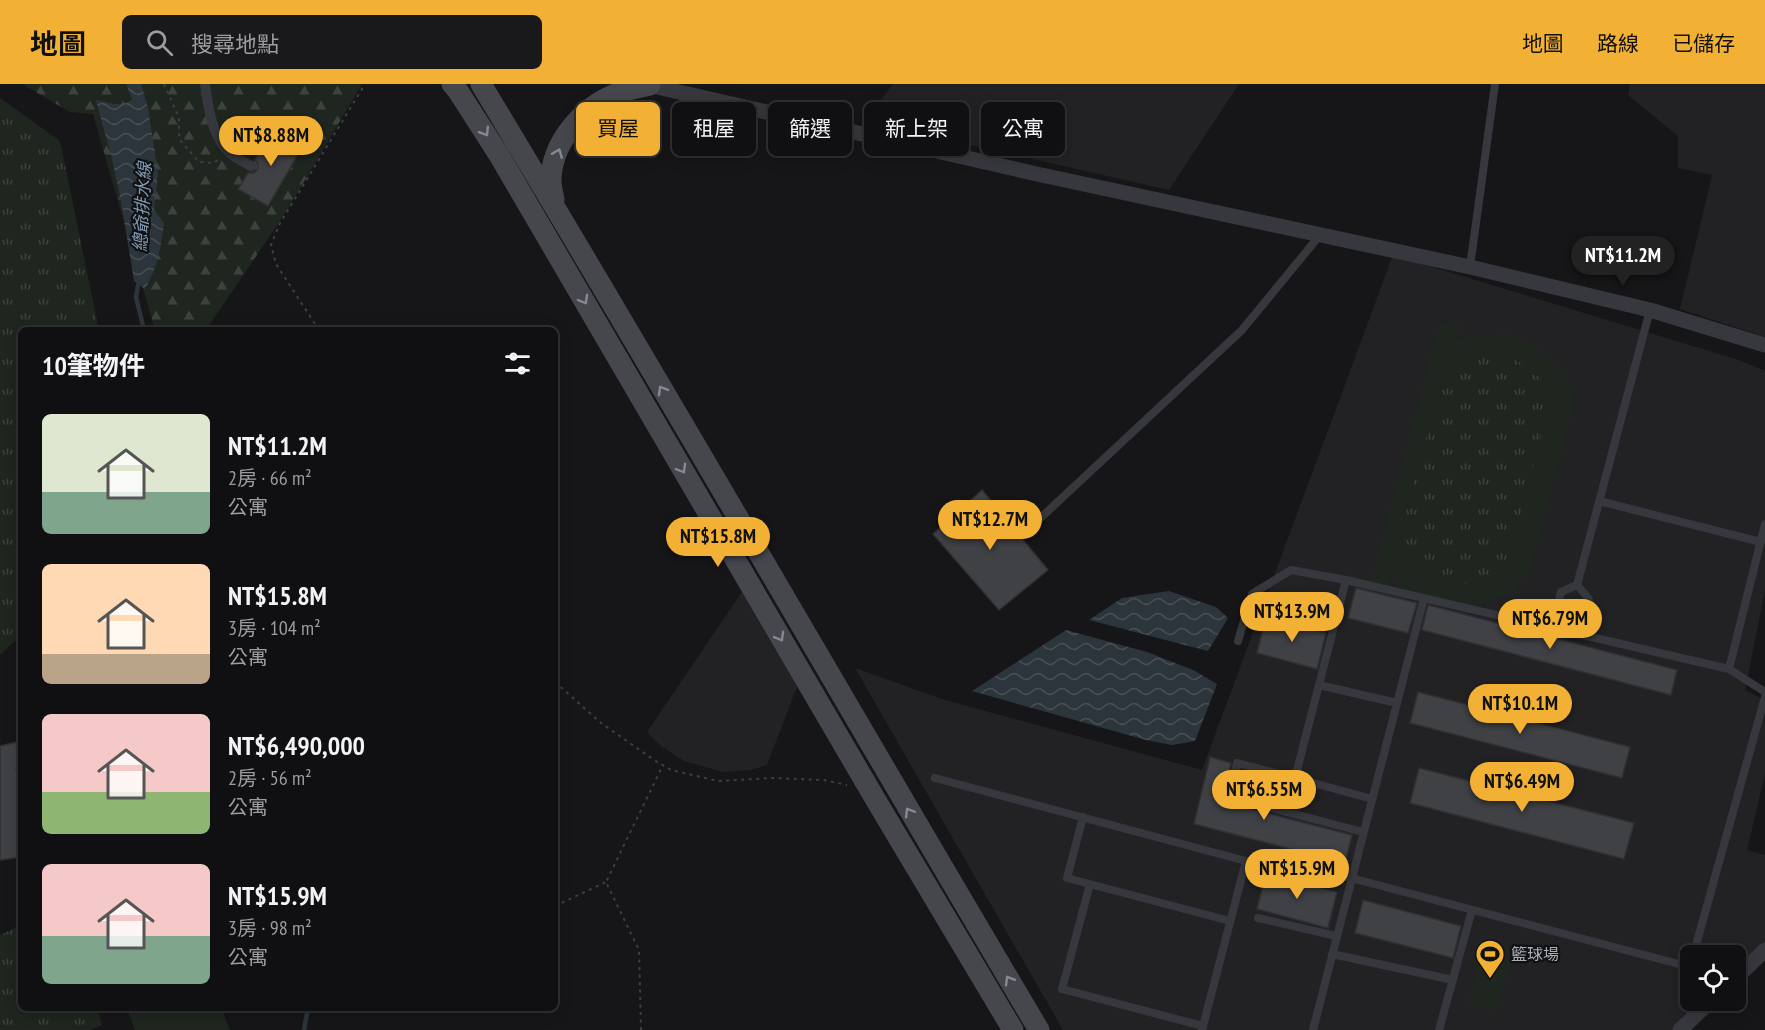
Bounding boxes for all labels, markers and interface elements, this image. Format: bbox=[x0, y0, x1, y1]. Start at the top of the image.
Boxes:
search box bbox=[122, 15, 542, 69]
text: 地圖 bbox=[30, 25, 86, 62]
icon: search bbox=[143, 26, 176, 59]
text: 搜尋地點 bbox=[191, 30, 279, 58]
text: 地圖 bbox=[1522, 30, 1564, 57]
text: 路線 bbox=[1597, 30, 1639, 57]
text: 已儲存 bbox=[1672, 30, 1735, 57]
chip: 買屋 bbox=[576, 102, 660, 156]
chip: 租屋 bbox=[672, 102, 756, 156]
chip: 篩選 bbox=[768, 102, 852, 156]
chip: 新上架 bbox=[864, 102, 969, 156]
chip: 公寓 bbox=[981, 102, 1065, 156]
pin: NT$8.88M bbox=[209, 116, 333, 167]
text: NT$8.88M bbox=[233, 122, 309, 148]
one-way arrow bbox=[477, 126, 488, 137]
one-way arrow bbox=[551, 148, 563, 159]
water label: 總爺排水線 bbox=[128, 159, 156, 253]
pin: NT$11.2M bbox=[1561, 236, 1685, 287]
text: NT$11.2M bbox=[1585, 242, 1661, 268]
one-way arrow bbox=[577, 294, 588, 304]
icon: filters bbox=[501, 347, 534, 380]
text: 10筆物件 bbox=[42, 349, 145, 382]
one-way arrow bbox=[658, 386, 670, 396]
text: NT$11.2M bbox=[228, 429, 327, 462]
icon: home bbox=[90, 438, 162, 510]
one-way arrow bbox=[675, 463, 686, 473]
text: 2房 · 66 m² bbox=[228, 465, 312, 491]
text: 公寓 bbox=[228, 494, 268, 520]
pin: NT$12.7M bbox=[928, 500, 1052, 551]
text: NT$12.7M bbox=[952, 506, 1028, 532]
pin: NT$15.8M bbox=[656, 517, 780, 568]
text: NT$15.8M bbox=[680, 523, 756, 549]
text: NT$15.8M bbox=[228, 579, 327, 612]
icon: home bbox=[90, 588, 162, 660]
pin: NT$13.9M bbox=[1230, 592, 1354, 643]
text: NT$13.9M bbox=[1254, 598, 1330, 624]
pin: NT$6.79M bbox=[1488, 599, 1612, 650]
text: NT$6.79M bbox=[1512, 605, 1588, 631]
text: 3房 · 104 m² bbox=[228, 615, 321, 641]
one-way arrow bbox=[773, 631, 785, 641]
text: 公寓 bbox=[228, 644, 268, 670]
pin: NT$10.1M bbox=[1458, 684, 1582, 735]
text: NT$10.1M bbox=[1482, 690, 1558, 716]
text: NT$6,490,000 bbox=[228, 729, 365, 762]
icon: home bbox=[90, 738, 162, 810]
pin: NT$6.49M bbox=[1460, 762, 1584, 813]
text: 2房 · 56 m² bbox=[228, 765, 312, 791]
text: NT$6.49M bbox=[1484, 768, 1560, 794]
pin: NT$6.55M bbox=[1202, 770, 1326, 821]
text: NT$6.55M bbox=[1226, 776, 1302, 802]
text: 公寓 bbox=[228, 794, 268, 820]
one-way arrow bbox=[905, 808, 917, 818]
pin: NT$15.9M bbox=[1235, 849, 1359, 900]
text: NT$15.9M bbox=[1259, 855, 1335, 881]
text: NT$15.9M bbox=[228, 879, 327, 912]
icon: home bbox=[90, 888, 162, 960]
text: 3房 · 98 m² bbox=[228, 915, 312, 941]
sports icon: 籃球場 bbox=[1474, 938, 1506, 980]
text: 公寓 bbox=[228, 944, 268, 970]
place label: 籃球場 bbox=[1511, 944, 1559, 964]
map controls bbox=[1680, 945, 1746, 1011]
button: locate bbox=[1680, 945, 1746, 1011]
one-way arrow bbox=[1005, 976, 1017, 986]

